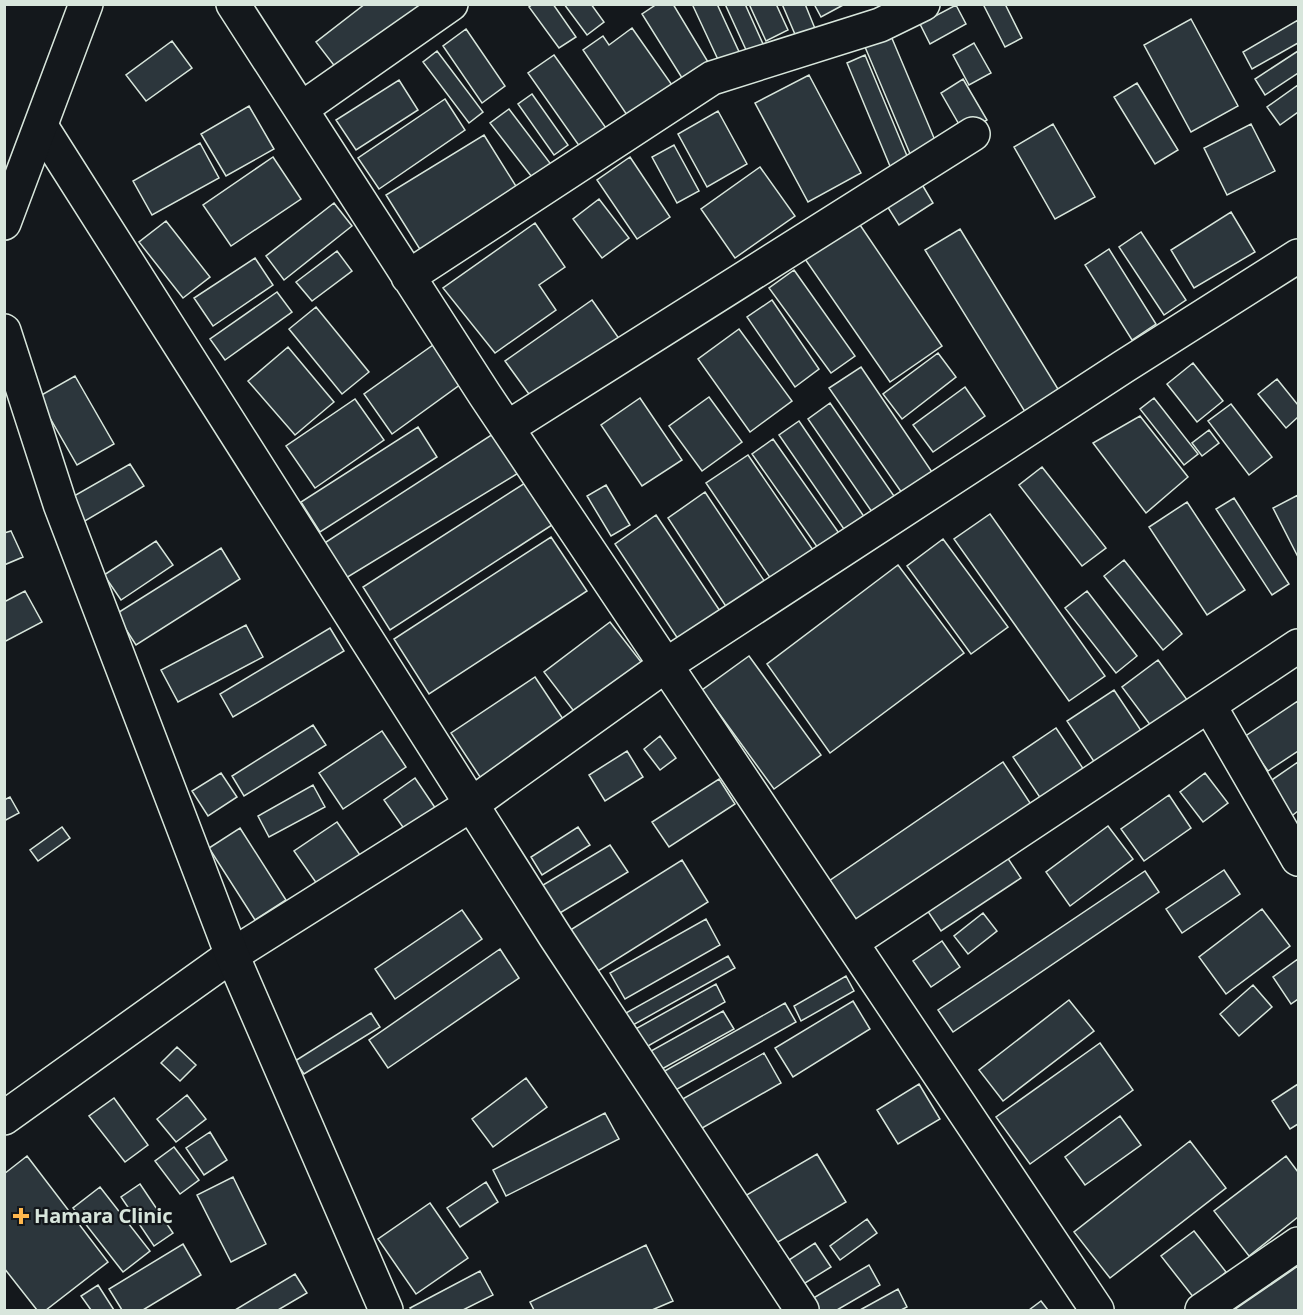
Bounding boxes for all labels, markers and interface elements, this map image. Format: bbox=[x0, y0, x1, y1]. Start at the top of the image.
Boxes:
place label: Hamara Clinic bbox=[34, 1202, 173, 1229]
marker: Hamara Clinic bbox=[12, 1207, 30, 1225]

